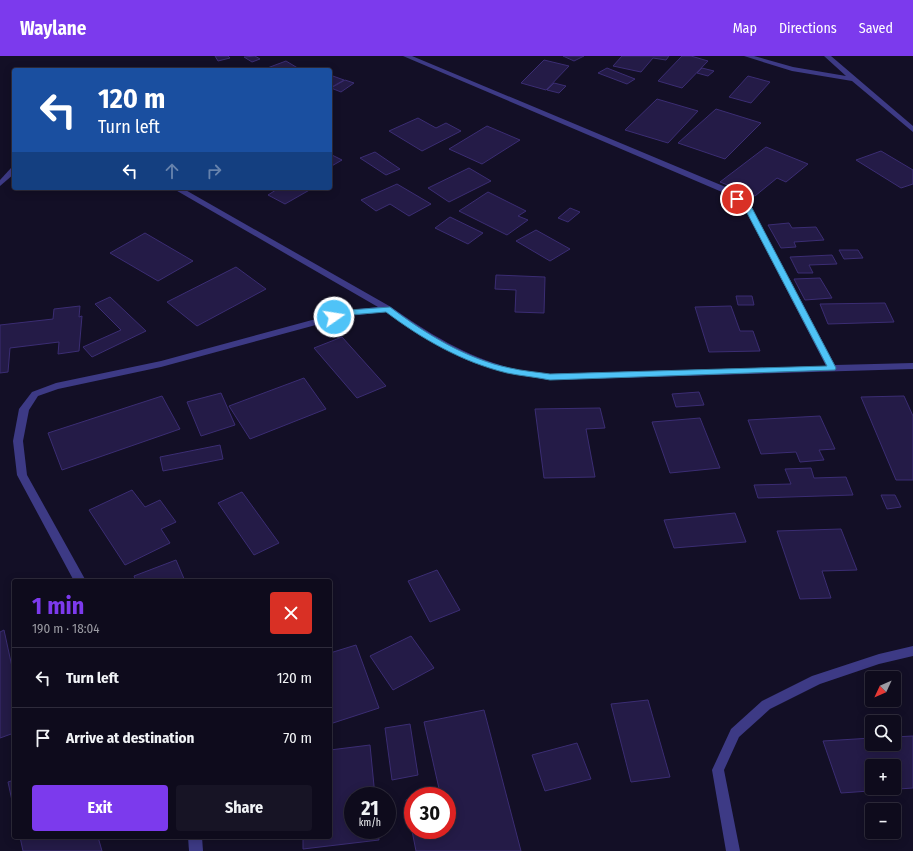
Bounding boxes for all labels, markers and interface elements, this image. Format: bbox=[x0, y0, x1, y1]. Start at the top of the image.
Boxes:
text: Waylane bbox=[20, 17, 86, 40]
text: Map bbox=[733, 20, 757, 37]
text: Directions bbox=[779, 20, 837, 37]
text: Saved bbox=[859, 20, 893, 37]
text: 120 m bbox=[98, 82, 165, 115]
icon: left bbox=[32, 84, 84, 136]
text: Turn left bbox=[98, 116, 160, 138]
icon: left bbox=[119, 160, 141, 182]
icon: ahead bbox=[161, 160, 183, 182]
icon: right bbox=[203, 160, 225, 182]
pin bbox=[720, 182, 754, 216]
icon: arrive bbox=[726, 188, 748, 210]
position arrow bbox=[313, 296, 355, 338]
text: 1 min bbox=[32, 592, 84, 620]
button: close bbox=[270, 592, 312, 634]
text: 190 m · 18:04 bbox=[32, 621, 99, 636]
icon: left bbox=[32, 667, 54, 689]
text: Turn left bbox=[66, 669, 119, 687]
text: 120 m bbox=[277, 669, 312, 687]
north arrow bbox=[865, 671, 901, 707]
map controls bbox=[865, 671, 901, 839]
button: search bbox=[865, 715, 901, 751]
icon: arrive bbox=[32, 727, 54, 749]
text: Arrive at destination bbox=[66, 729, 194, 747]
text: 70 m bbox=[283, 729, 312, 747]
button: + bbox=[865, 759, 901, 795]
button: Exit bbox=[32, 785, 168, 831]
button: Share bbox=[176, 785, 312, 831]
speed limit sign: 30 bbox=[404, 787, 456, 839]
text: 21 bbox=[361, 796, 379, 820]
button: − bbox=[865, 803, 901, 839]
text: km/h bbox=[359, 817, 381, 829]

